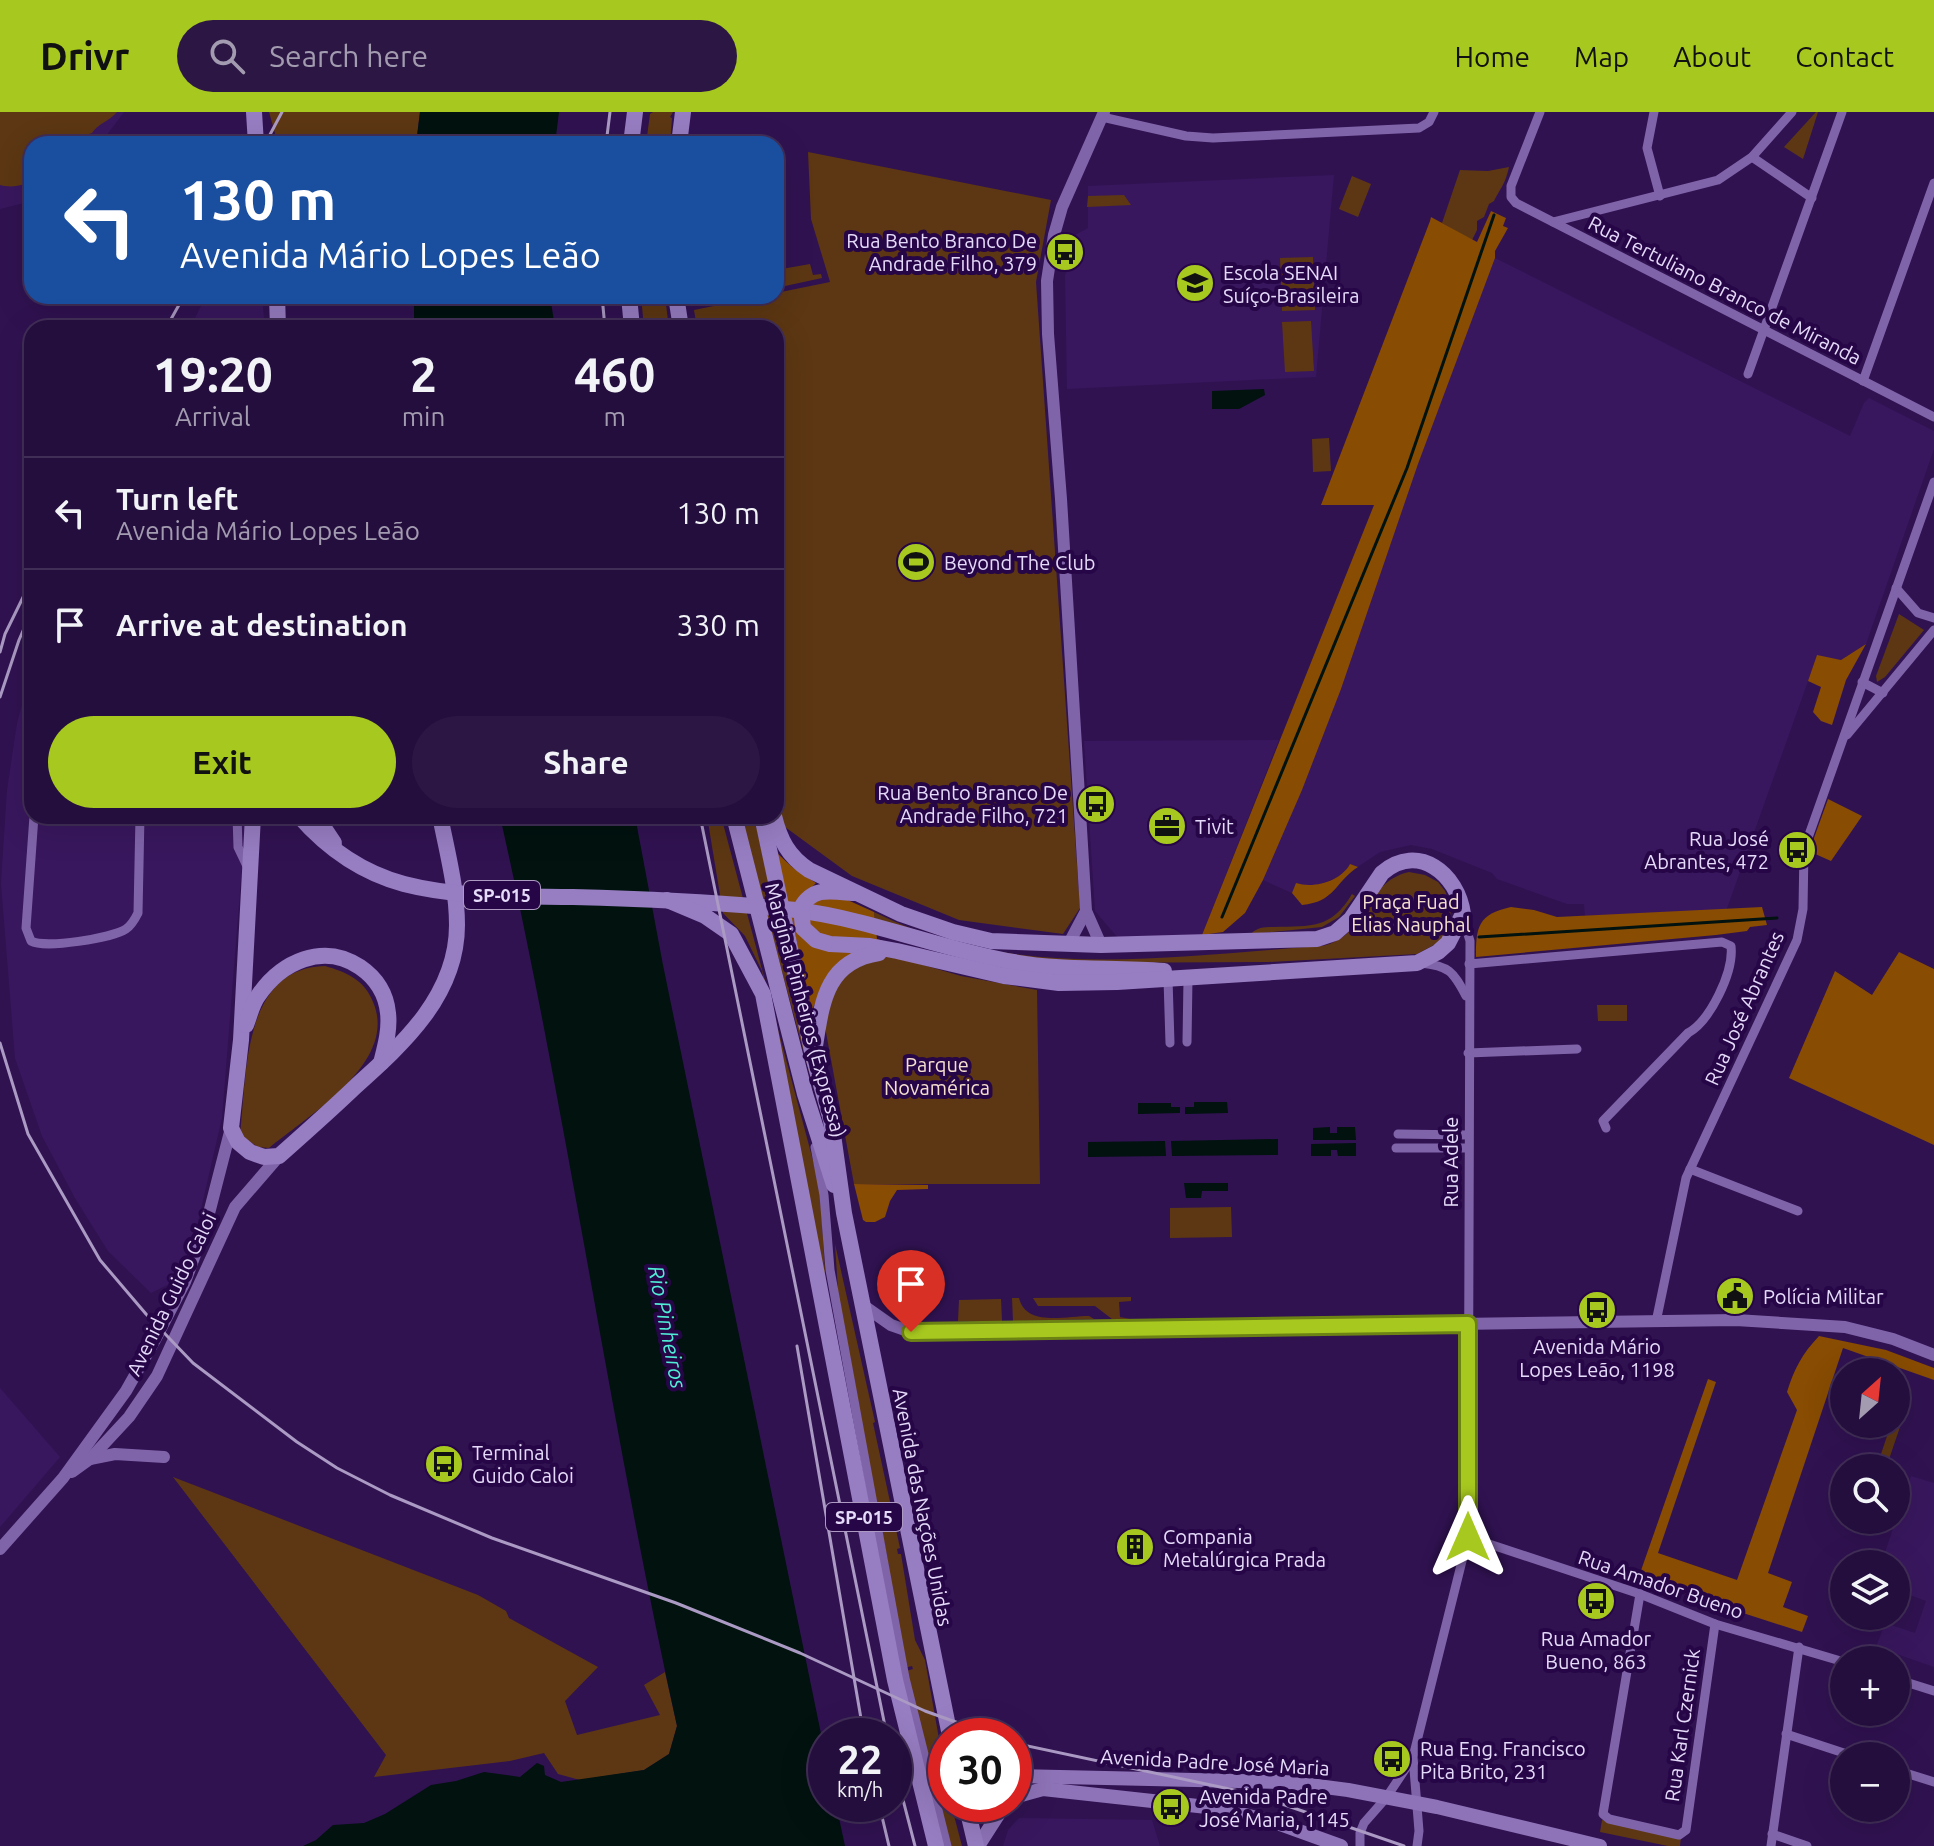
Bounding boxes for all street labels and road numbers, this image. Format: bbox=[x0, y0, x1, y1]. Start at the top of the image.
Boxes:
street label: Rua Tertuliano Branco de Miranda bbox=[1585, 211, 1865, 369]
street label: Marginal Pinheiros (Expressa) bbox=[761, 880, 851, 1140]
road number: SP-015 bbox=[464, 881, 540, 909]
street label: Rua José Abrantes bbox=[1700, 927, 1788, 1089]
street label: Rua Adele bbox=[1439, 1117, 1462, 1207]
street label: Avenida Guido Caloi bbox=[122, 1209, 220, 1379]
street label: Avenida das Nações Unidas bbox=[889, 1386, 957, 1628]
road number: SP-015 bbox=[826, 1503, 902, 1531]
street label: Rua Amador Bueno bbox=[1575, 1545, 1747, 1623]
street label: Rua Karl Czernick bbox=[1660, 1647, 1704, 1803]
street label: Avenida Padre José Maria bbox=[1100, 1745, 1330, 1779]

